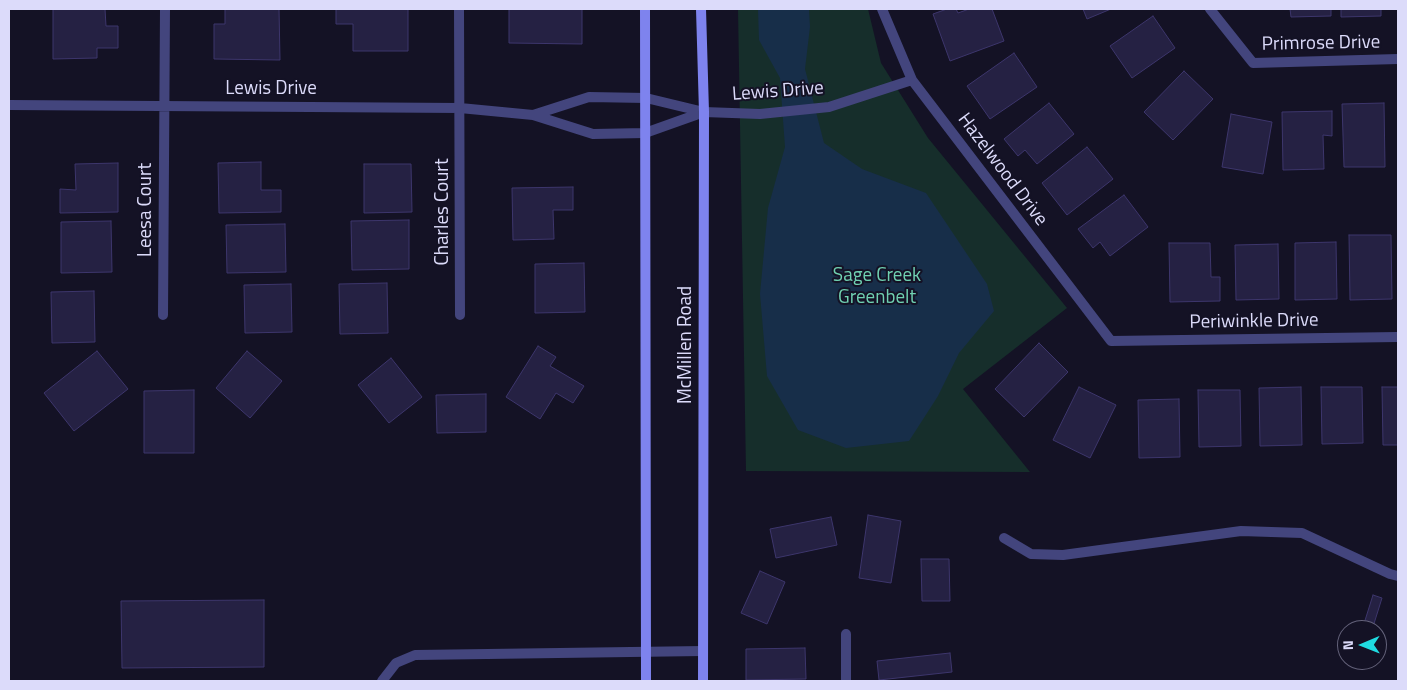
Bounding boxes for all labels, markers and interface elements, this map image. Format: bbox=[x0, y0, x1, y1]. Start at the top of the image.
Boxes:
street label: Primrose Drive bbox=[1262, 32, 1380, 56]
street label: Lewis Drive bbox=[731, 77, 825, 107]
street label: Lewis Drive bbox=[225, 78, 317, 100]
street label: Hazelwood Drive bbox=[952, 109, 1052, 231]
street label: Charles Court bbox=[432, 158, 454, 266]
street label: Leesa Court bbox=[135, 163, 157, 257]
park label: Sage Creek Greenbelt bbox=[833, 265, 921, 309]
street label: McMillen Road bbox=[675, 286, 697, 404]
street label: Periwinkle Drive bbox=[1189, 309, 1319, 335]
north arrow bbox=[1337, 620, 1387, 670]
text: N bbox=[1337, 640, 1358, 650]

